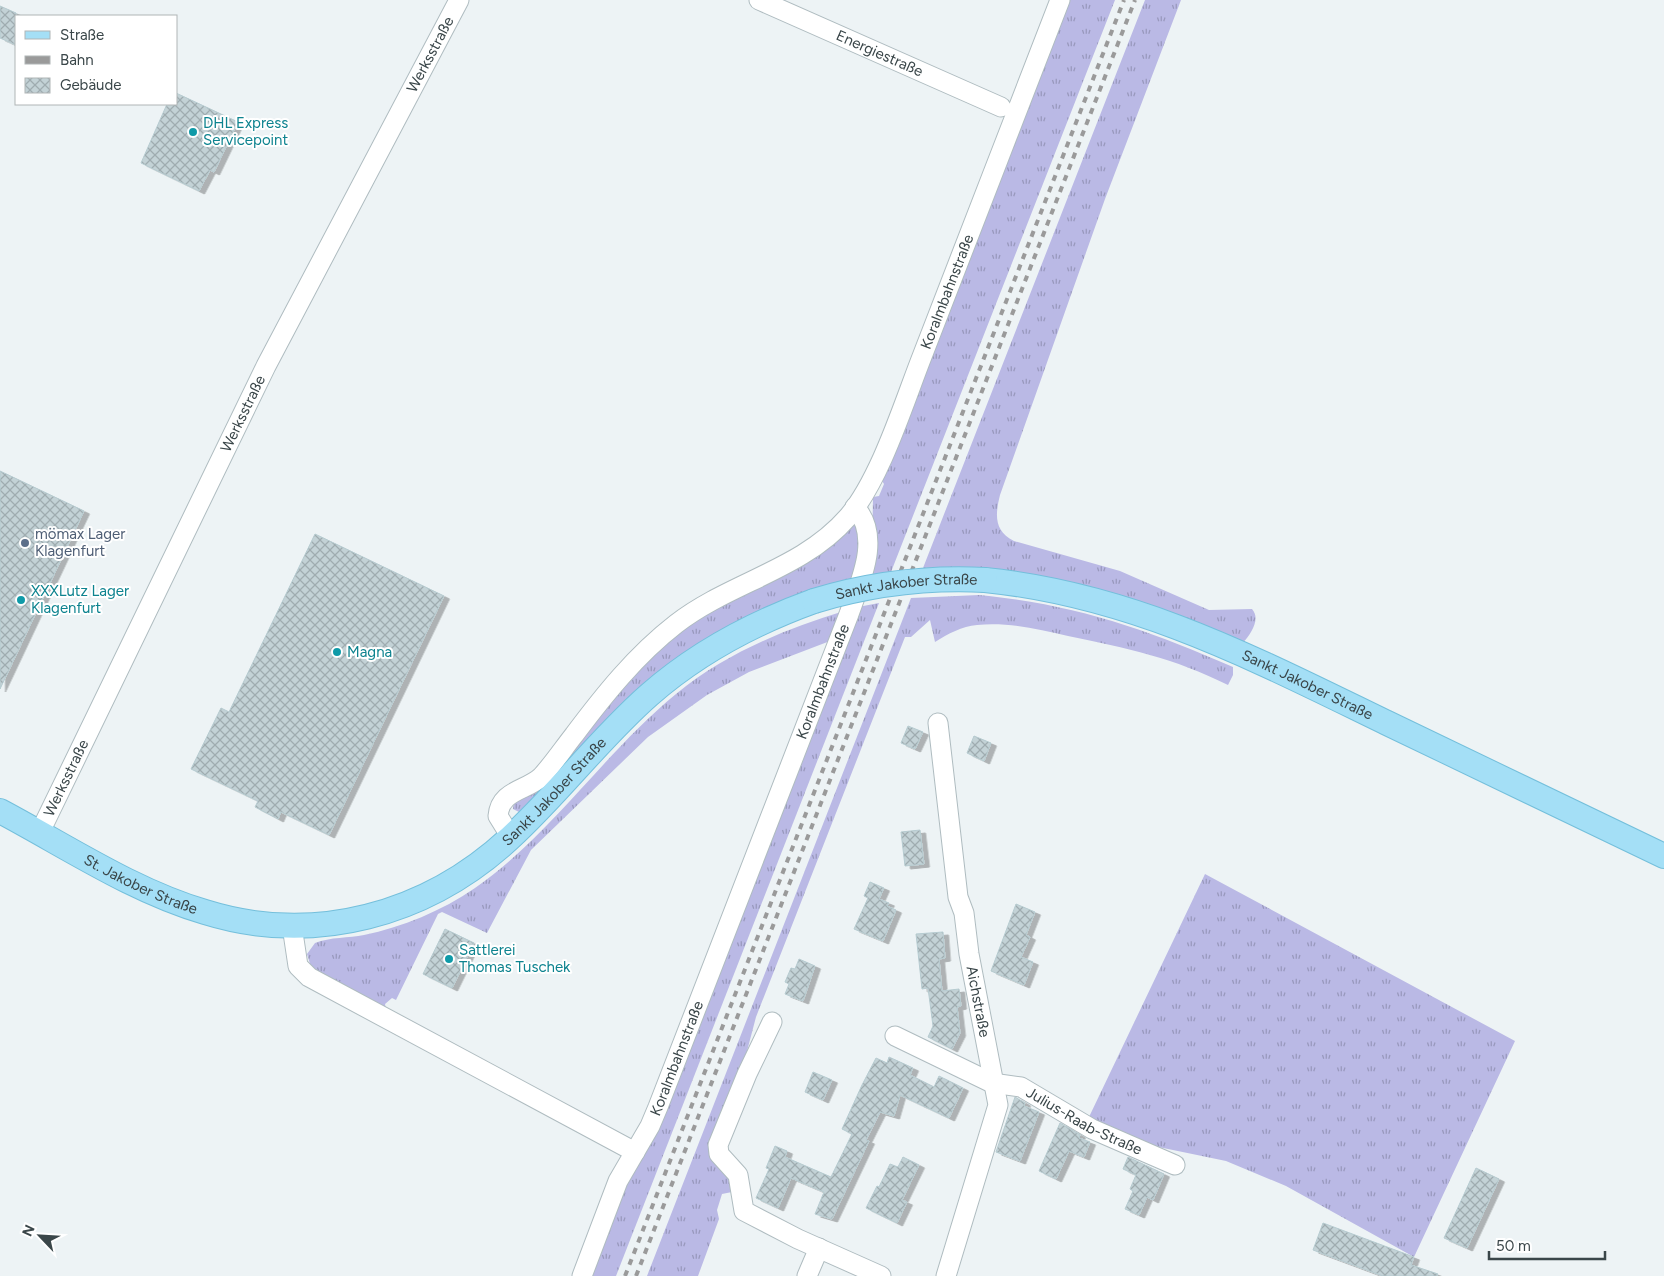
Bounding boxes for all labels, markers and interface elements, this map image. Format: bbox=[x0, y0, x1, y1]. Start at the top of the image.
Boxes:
street label: Werksstraße bbox=[403, 13, 458, 96]
legend bbox=[15, 15, 178, 105]
text: Straße bbox=[60, 26, 104, 44]
street label: Energiestraße bbox=[834, 26, 926, 80]
text: Bahn bbox=[60, 51, 94, 69]
text: Gebäude bbox=[60, 76, 121, 94]
place label: DHL Express Servicepoint bbox=[203, 114, 288, 149]
marker: DHL Express Servicepoint bbox=[187, 126, 199, 138]
street label: Koralmbahnstraße bbox=[917, 232, 978, 352]
street label: Werksstraße bbox=[217, 372, 269, 455]
place label: mömax Lager Klagenfurt bbox=[35, 525, 125, 560]
marker: mömax Lager Klagenfurt bbox=[19, 537, 31, 549]
street label: Sankt Jakober Straße bbox=[833, 570, 978, 604]
place label: XXXLutz Lager Klagenfurt bbox=[31, 582, 129, 617]
marker: XXXLutz Lager Klagenfurt bbox=[15, 594, 27, 606]
street label: Koralmbahnstraße bbox=[792, 622, 853, 742]
place label: Magna bbox=[347, 643, 392, 661]
marker: Magna bbox=[331, 646, 343, 658]
street label: Sankt Jakober Straße bbox=[1239, 646, 1376, 724]
street label: Sankt Jakober Straße bbox=[498, 734, 610, 850]
street label: Werksstraße bbox=[40, 737, 92, 819]
street label: St. Jakober Straße bbox=[81, 851, 200, 918]
place label: Sattlerei Thomas Tuschek bbox=[459, 941, 571, 976]
marker: Sattlerei Thomas Tuschek bbox=[443, 953, 455, 965]
street label: Aichstraße bbox=[962, 964, 994, 1039]
street label: Koralmbahnstraße bbox=[646, 998, 707, 1119]
street label: Julius-Raab-Straße bbox=[1023, 1083, 1145, 1159]
north arrow bbox=[15, 1211, 65, 1261]
text: N bbox=[19, 1222, 39, 1239]
scale bar bbox=[1489, 1228, 1605, 1260]
text: 50 m bbox=[1496, 1237, 1531, 1255]

